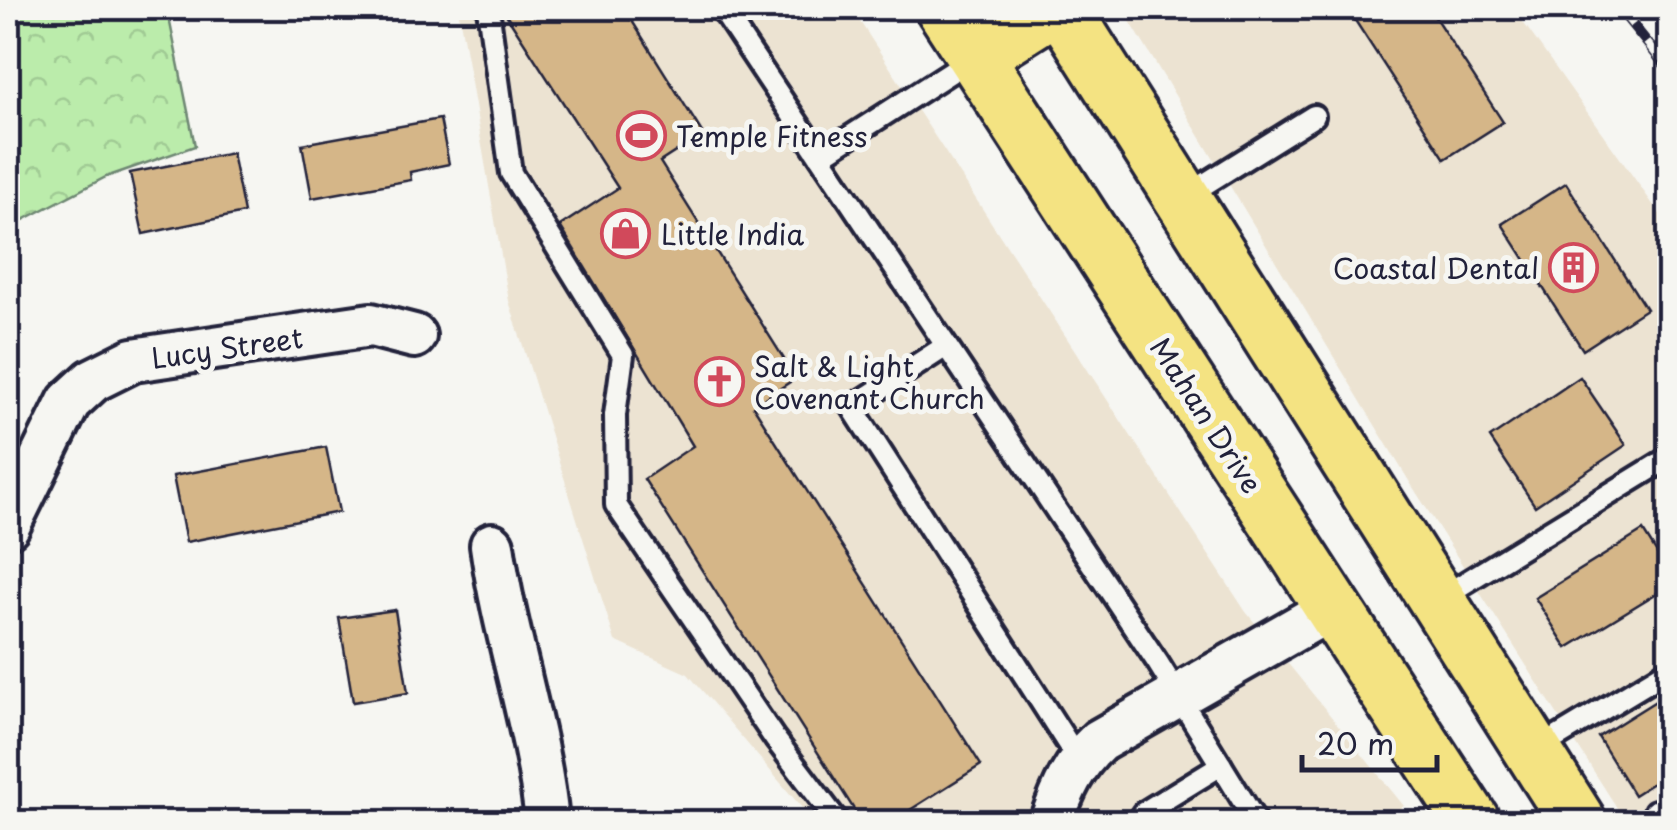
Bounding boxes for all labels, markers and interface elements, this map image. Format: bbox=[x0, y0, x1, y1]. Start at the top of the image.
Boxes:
sports icon: Temple Fitness bbox=[615, 109, 667, 161]
place label: Temple Fitness bbox=[676, 114, 868, 157]
shop icon: Little India bbox=[600, 207, 652, 259]
place label: Little India bbox=[661, 212, 805, 255]
building icon: Coastal Dental bbox=[1548, 241, 1600, 293]
place label: Coastal Dental bbox=[1333, 246, 1539, 289]
street label: Lucy Street bbox=[148, 315, 306, 379]
street label: Mahan Drive bbox=[1140, 329, 1274, 501]
place label: Salt & Light Covenant Church bbox=[754, 344, 985, 419]
church icon: Salt & Light Covenant Church bbox=[693, 355, 745, 407]
scale bar bbox=[1302, 710, 1437, 772]
text: 20 m bbox=[1317, 720, 1394, 765]

